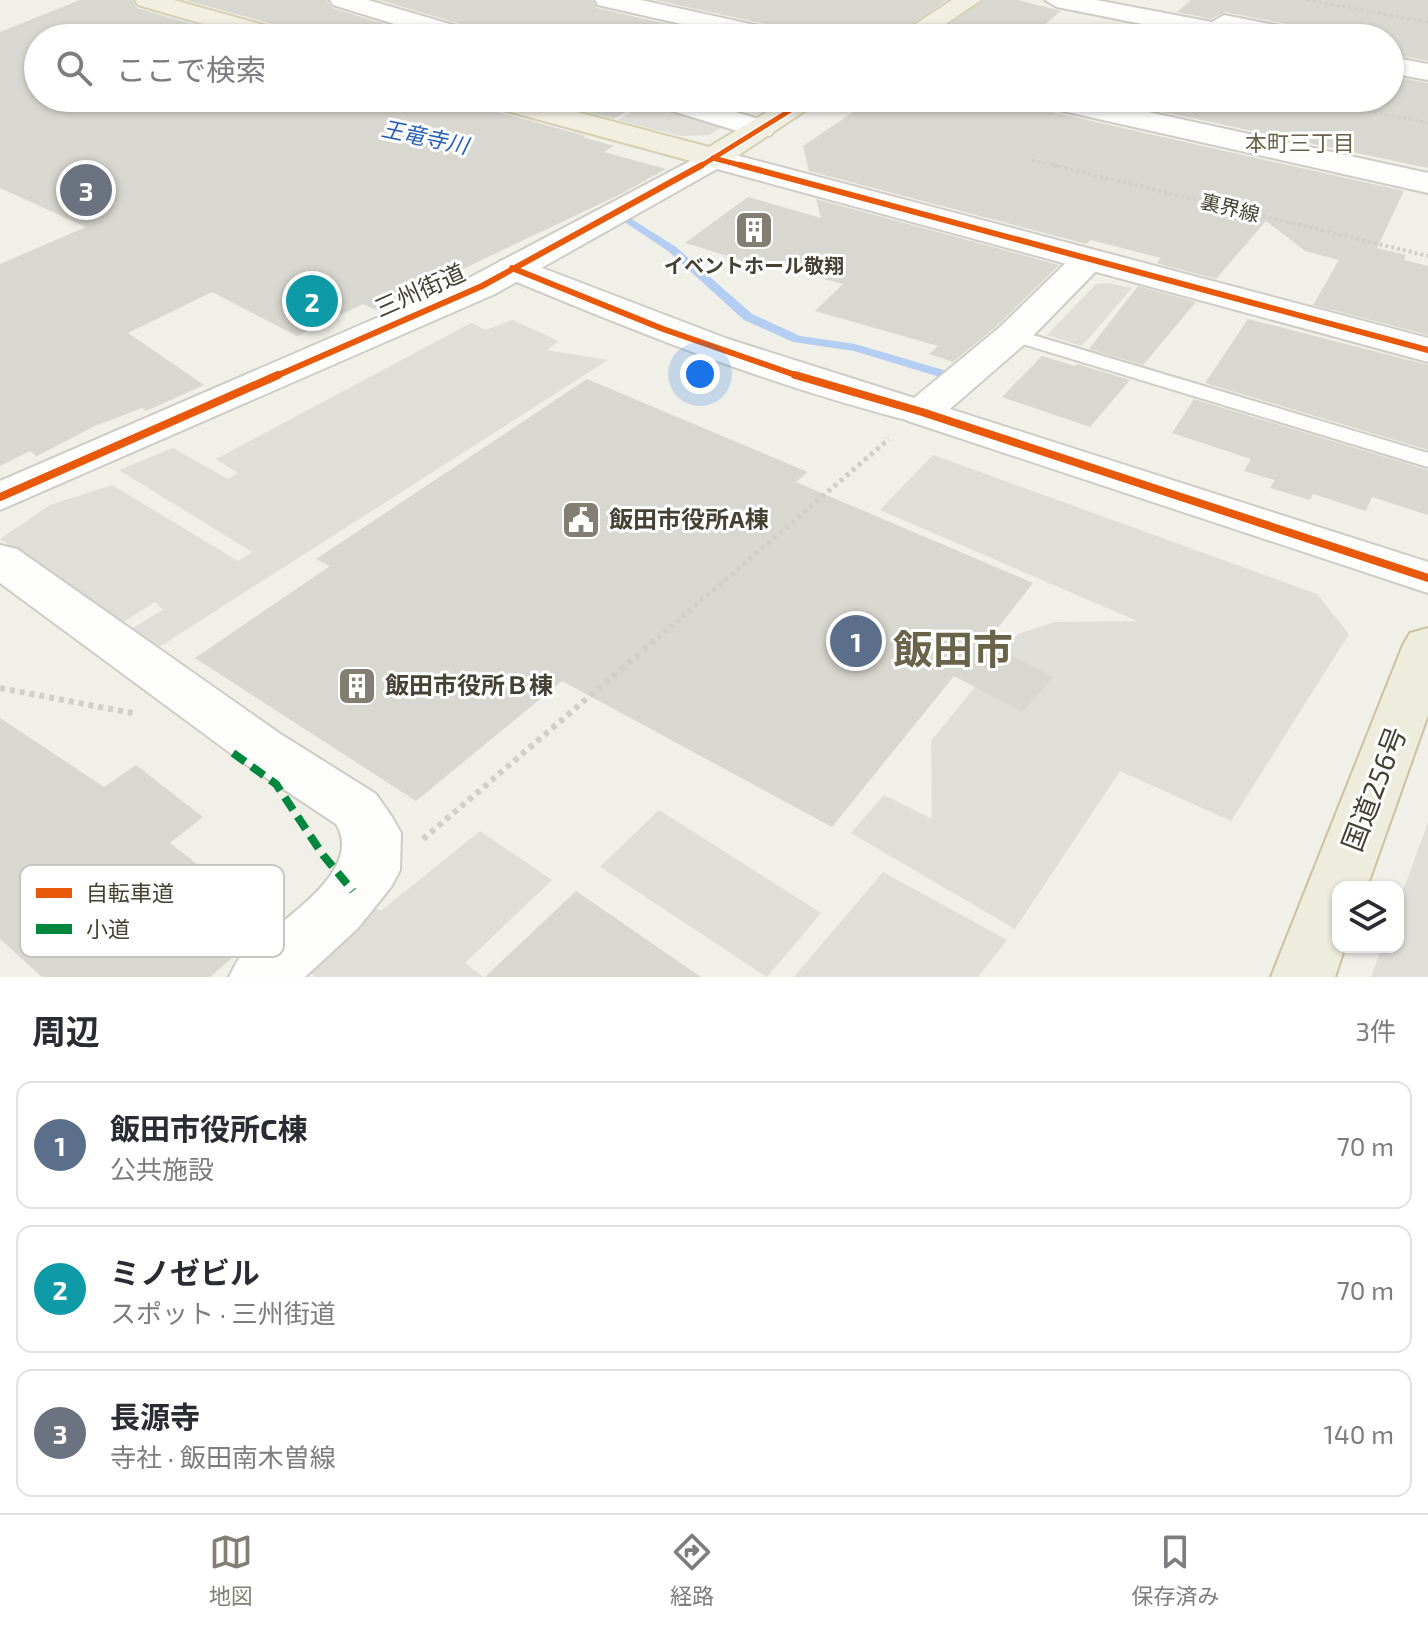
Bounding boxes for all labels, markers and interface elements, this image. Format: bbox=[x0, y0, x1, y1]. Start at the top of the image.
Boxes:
search box bbox=[24, 24, 1404, 112]
icon: search bbox=[52, 46, 96, 90]
text: ここで検索 bbox=[116, 51, 266, 87]
water label: 王竜寺川 bbox=[379, 114, 473, 158]
district label: 本町三丁目 bbox=[1245, 129, 1355, 155]
pin: 3 bbox=[60, 160, 112, 220]
street label: 裏界線 bbox=[1198, 188, 1262, 226]
building icon: イベントホール敬翔 bbox=[733, 209, 775, 251]
place label: イベントホール敬翔 bbox=[664, 253, 844, 277]
street label: 三州街道 bbox=[370, 257, 469, 322]
pin: 2 bbox=[286, 271, 338, 331]
your location bbox=[680, 354, 720, 394]
public building icon: 飯田市役所A棟 bbox=[560, 499, 602, 541]
place label: 飯田市役所A棟 bbox=[609, 504, 769, 533]
pin: 1 bbox=[830, 611, 882, 671]
district label: 飯田市 bbox=[893, 624, 1013, 672]
building icon: 飯田市役所Ｂ棟 bbox=[336, 665, 378, 707]
place label: 飯田市役所Ｂ棟 bbox=[385, 670, 553, 699]
street label: 国道256号 bbox=[1334, 722, 1412, 856]
legend bbox=[20, 865, 284, 957]
text: 自転車道 bbox=[86, 879, 174, 905]
map controls bbox=[1332, 881, 1404, 953]
button: layers bbox=[1332, 881, 1404, 953]
text: 小道 bbox=[86, 915, 130, 941]
text: 周辺 bbox=[32, 1010, 100, 1051]
text: 3件 bbox=[1356, 1015, 1396, 1046]
text: 飯田市役所C棟 bbox=[110, 1110, 308, 1146]
text: 1 bbox=[54, 1130, 66, 1161]
text: 70 m bbox=[1336, 1130, 1394, 1161]
text: 公共施設 bbox=[110, 1153, 214, 1184]
text: ミノゼビル bbox=[110, 1254, 260, 1290]
text: 2 bbox=[52, 1274, 68, 1305]
text: 70 m bbox=[1336, 1274, 1394, 1305]
text: スポット · 三州街道 bbox=[110, 1297, 336, 1328]
text: 長源寺 bbox=[110, 1398, 200, 1434]
text: 3 bbox=[53, 1418, 67, 1449]
text: 140 m bbox=[1323, 1418, 1394, 1449]
text: 寺社 · 飯田南木曽線 bbox=[110, 1441, 336, 1472]
tab: 地図 bbox=[209, 1530, 253, 1610]
tab: 経路 bbox=[670, 1530, 714, 1610]
tab: 保存済み bbox=[1131, 1530, 1219, 1610]

